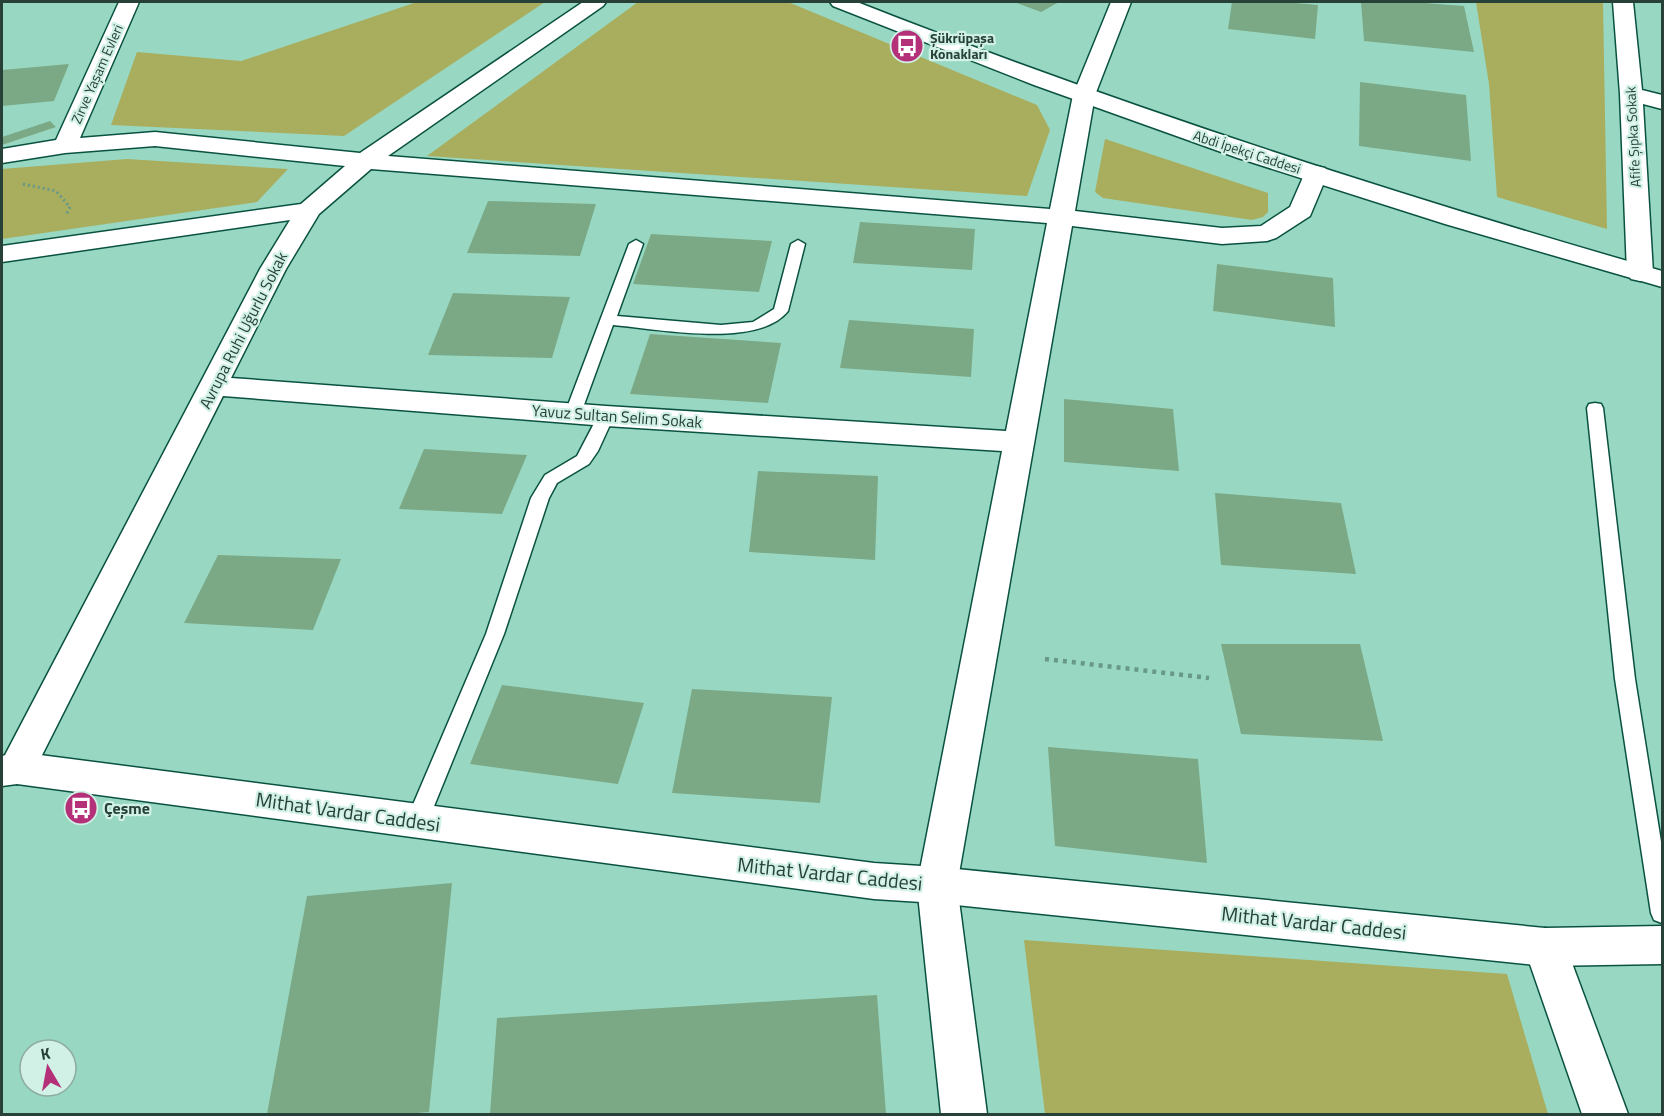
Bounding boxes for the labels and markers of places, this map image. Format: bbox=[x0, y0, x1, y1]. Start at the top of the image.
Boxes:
place label: Şükrüpaşa Konakları bbox=[930, 27, 994, 64]
bus stop icon: Şükrüpaşa Konakları bbox=[889, 28, 925, 64]
bus stop icon: Çeşme bbox=[63, 790, 99, 826]
place label: Çeşme bbox=[104, 796, 150, 820]

